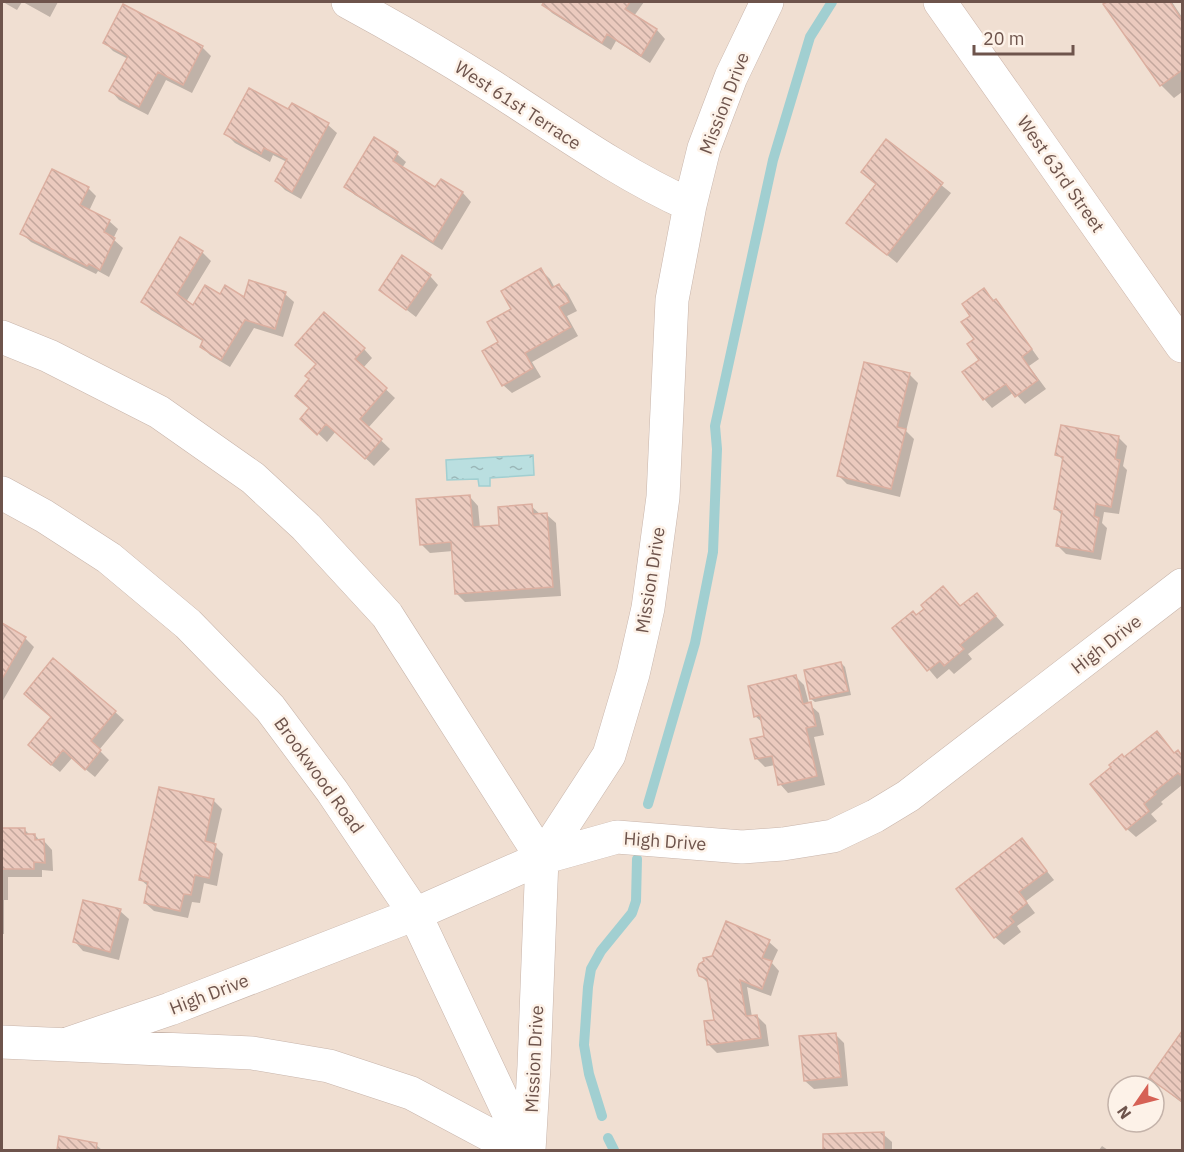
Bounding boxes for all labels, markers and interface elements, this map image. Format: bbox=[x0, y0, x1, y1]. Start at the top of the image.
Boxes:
scale bar bbox=[974, 18, 1073, 56]
text: 20 m bbox=[983, 27, 1025, 50]
street label: Mission Drive bbox=[694, 49, 754, 157]
street label: West 61st Terrace bbox=[450, 56, 586, 155]
street label: West 63rd Street bbox=[1012, 111, 1110, 237]
street label: Mission Drive bbox=[630, 525, 670, 635]
street label: High Drive bbox=[1066, 609, 1146, 679]
street label: Brookwood Road bbox=[269, 712, 369, 838]
street label: High Drive bbox=[623, 827, 707, 855]
street label: High Drive bbox=[166, 968, 252, 1020]
street label: Mission Drive bbox=[520, 1005, 548, 1113]
north arrow bbox=[1106, 1074, 1166, 1134]
text: N bbox=[1112, 1102, 1135, 1123]

